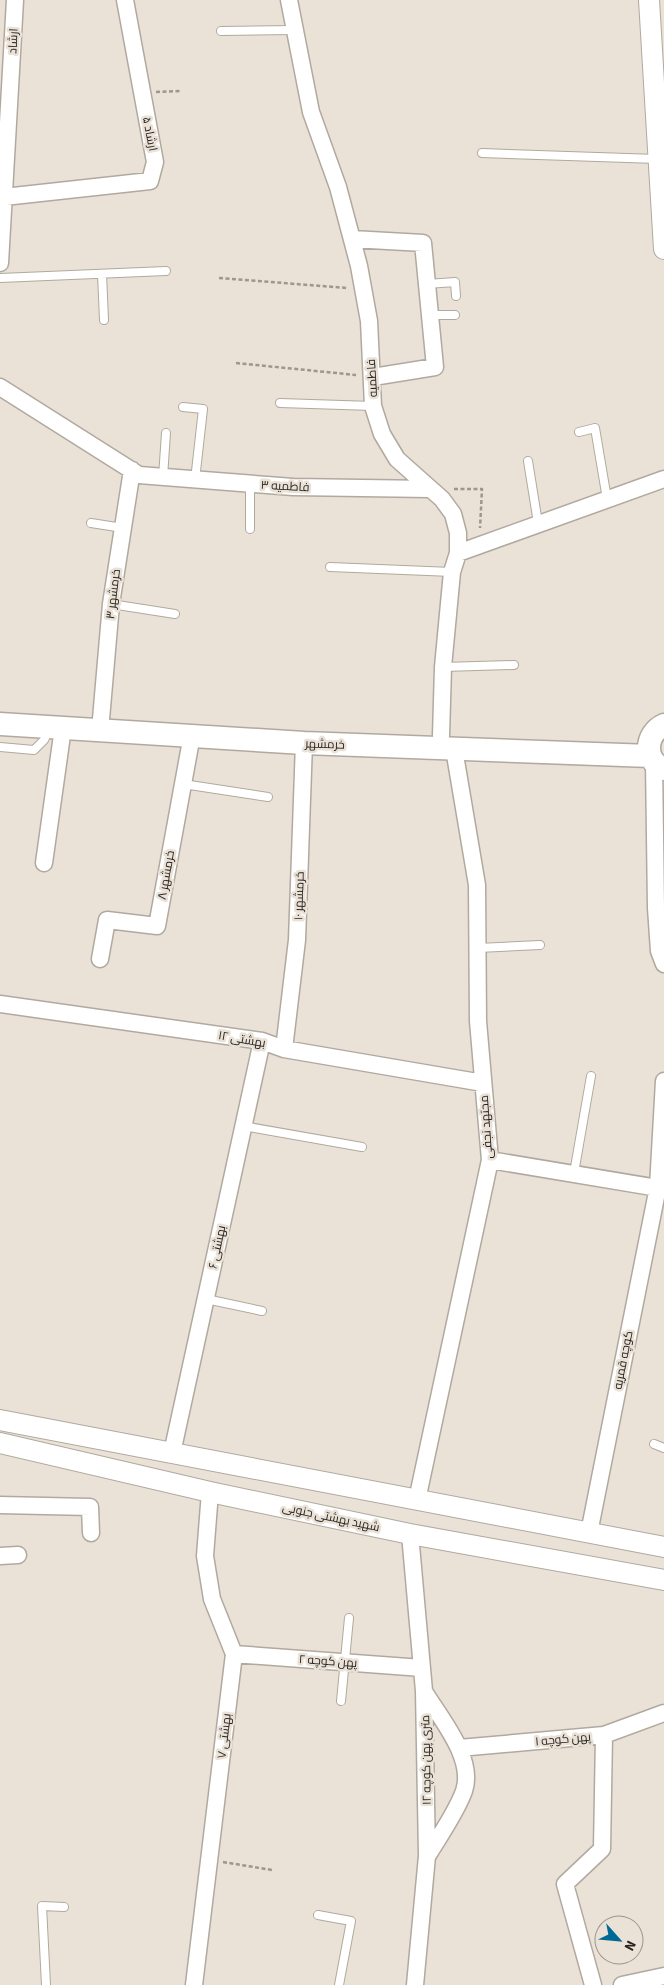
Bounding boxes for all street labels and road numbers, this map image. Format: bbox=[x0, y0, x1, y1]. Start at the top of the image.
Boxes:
street label: ارشاد bbox=[4, 28, 23, 54]
street label: ارشاد ۵ bbox=[138, 115, 161, 153]
street label: فاطمیه bbox=[363, 358, 382, 398]
street label: فاطمیه ۳ bbox=[260, 477, 310, 496]
street label: خرمشهر ۳ bbox=[102, 568, 125, 620]
street label: خرمشهر bbox=[304, 735, 345, 754]
street label: خرمشهر ۸ bbox=[154, 849, 179, 901]
street label: خرمشهر ۱۰ bbox=[290, 871, 309, 921]
street label: بهشتی ۱۲ bbox=[217, 1027, 267, 1052]
street label: مجتهد نجفی bbox=[476, 1094, 497, 1159]
street label: بهشتی ۶ bbox=[205, 1224, 230, 1270]
street label: کوچه قمریه bbox=[609, 1329, 638, 1391]
street label: شهید بهشتی جنوبی bbox=[281, 1499, 381, 1536]
street label: پهن کوچه ۲ bbox=[298, 1651, 359, 1672]
street label: بهشتی ۷ bbox=[213, 1712, 236, 1760]
street label: ۱۲ متری پهن کوچه bbox=[417, 1715, 436, 1805]
street label: پهن کوچه ۱ bbox=[534, 1729, 592, 1750]

